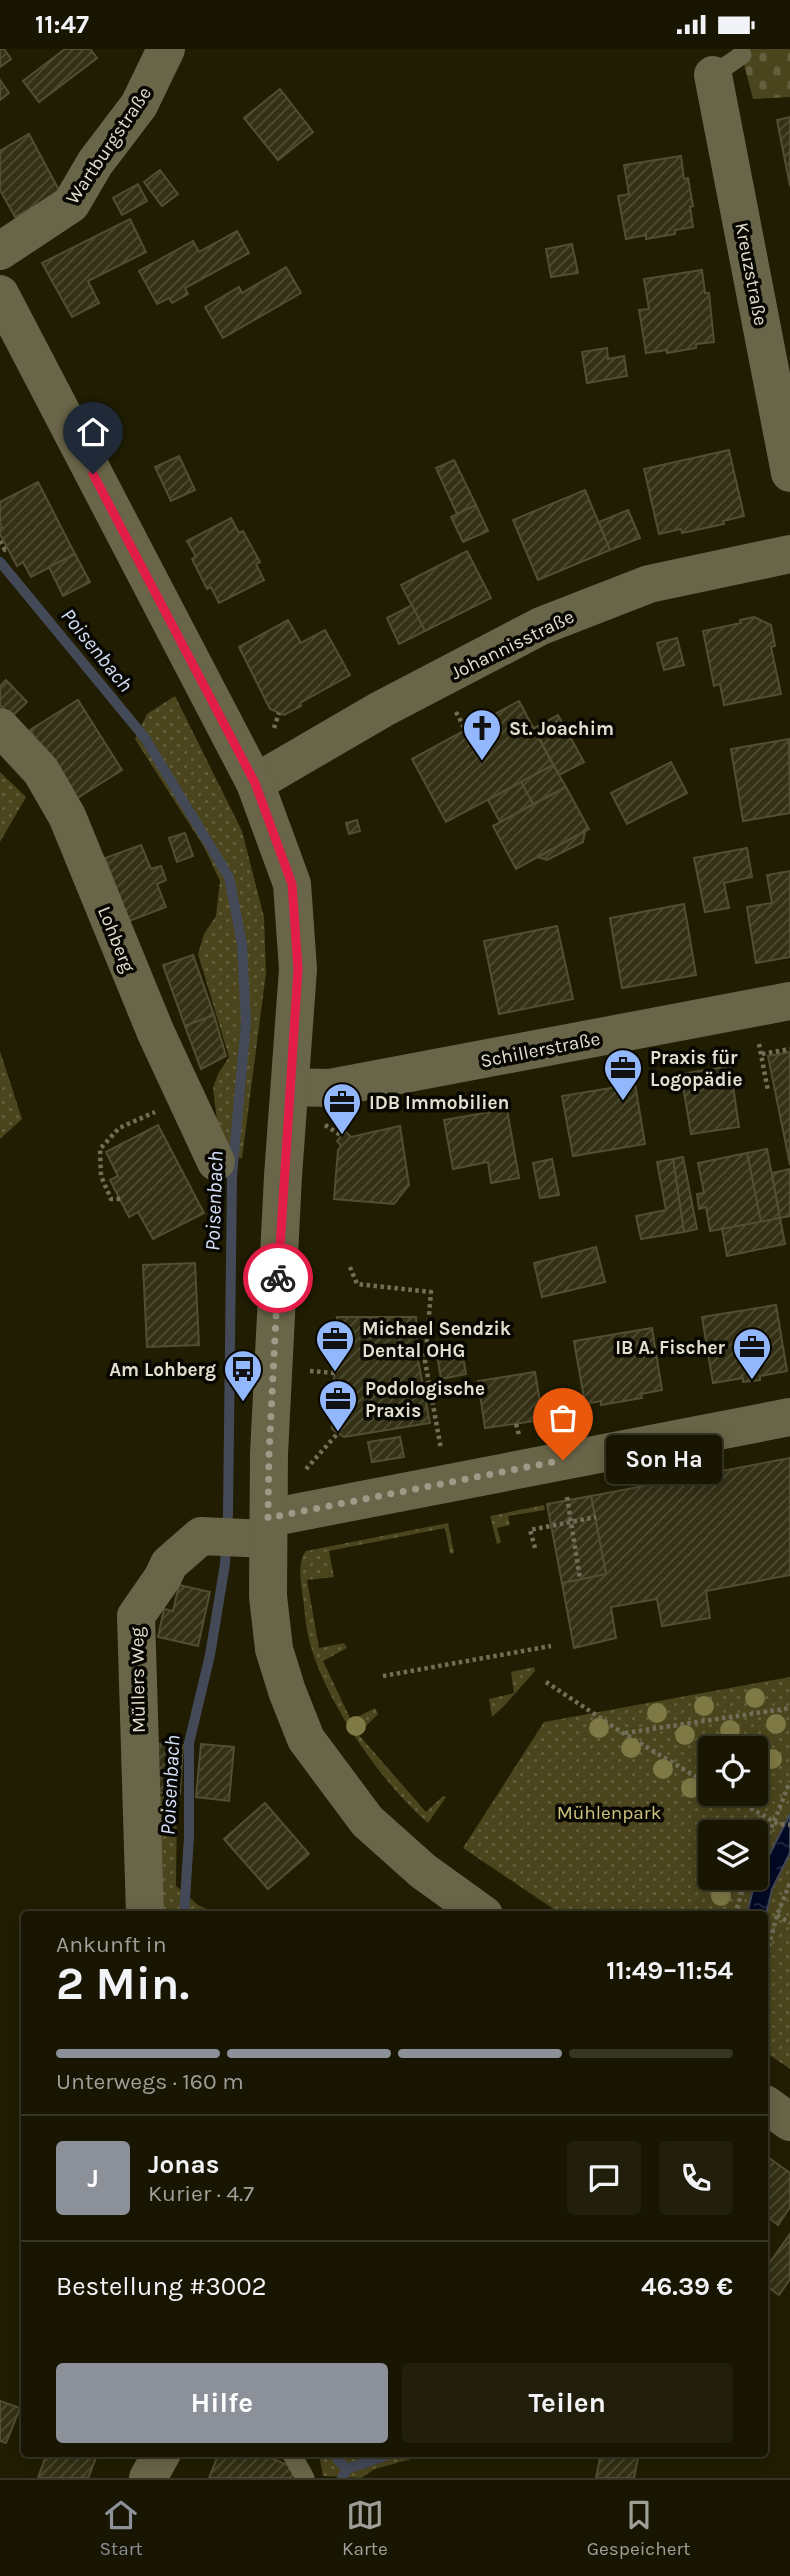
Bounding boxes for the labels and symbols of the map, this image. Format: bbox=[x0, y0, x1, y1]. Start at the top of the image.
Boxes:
street label: Wartburgstraße bbox=[61, 83, 156, 208]
street label: Kreuzstraße bbox=[730, 221, 772, 328]
pin bbox=[63, 402, 123, 474]
water label: Poisenbach bbox=[56, 603, 138, 697]
street label: Johannisstraße bbox=[447, 606, 578, 684]
church icon: St. Joachim bbox=[461, 707, 503, 762]
place label: St. Joachim bbox=[509, 718, 614, 740]
street label: Lohberg bbox=[93, 903, 139, 976]
street label: Schillerstraße bbox=[478, 1028, 602, 1072]
office icon: Praxis für Logopädie bbox=[602, 1047, 644, 1102]
place label: Praxis für Logopädie bbox=[650, 1047, 743, 1091]
office icon: IDB Immobilien bbox=[321, 1081, 363, 1136]
place label: IDB Immobilien bbox=[369, 1092, 509, 1114]
water label: Poisenbach bbox=[200, 1150, 228, 1252]
courier bbox=[243, 1243, 313, 1313]
office icon: Michael Sendzik Dental OHG bbox=[314, 1318, 356, 1373]
place label: Michael Sendzik Dental OHG bbox=[362, 1318, 511, 1362]
office icon: IB A. Fischer bbox=[731, 1326, 773, 1381]
place label: IB A. Fischer bbox=[615, 1337, 726, 1359]
bus stop icon: Am Lohberg bbox=[222, 1348, 264, 1403]
place label: Am Lohberg bbox=[109, 1359, 216, 1381]
office icon: Podologische Praxis bbox=[317, 1378, 359, 1433]
place label: Podologische Praxis bbox=[365, 1378, 485, 1422]
pin bbox=[533, 1388, 593, 1460]
callout: Son Ha bbox=[605, 1435, 720, 1485]
street label: Müllers Weg bbox=[126, 1626, 150, 1733]
water label: Poisenbach bbox=[155, 1734, 185, 1836]
park label: Mühlenpark bbox=[557, 1802, 662, 1824]

